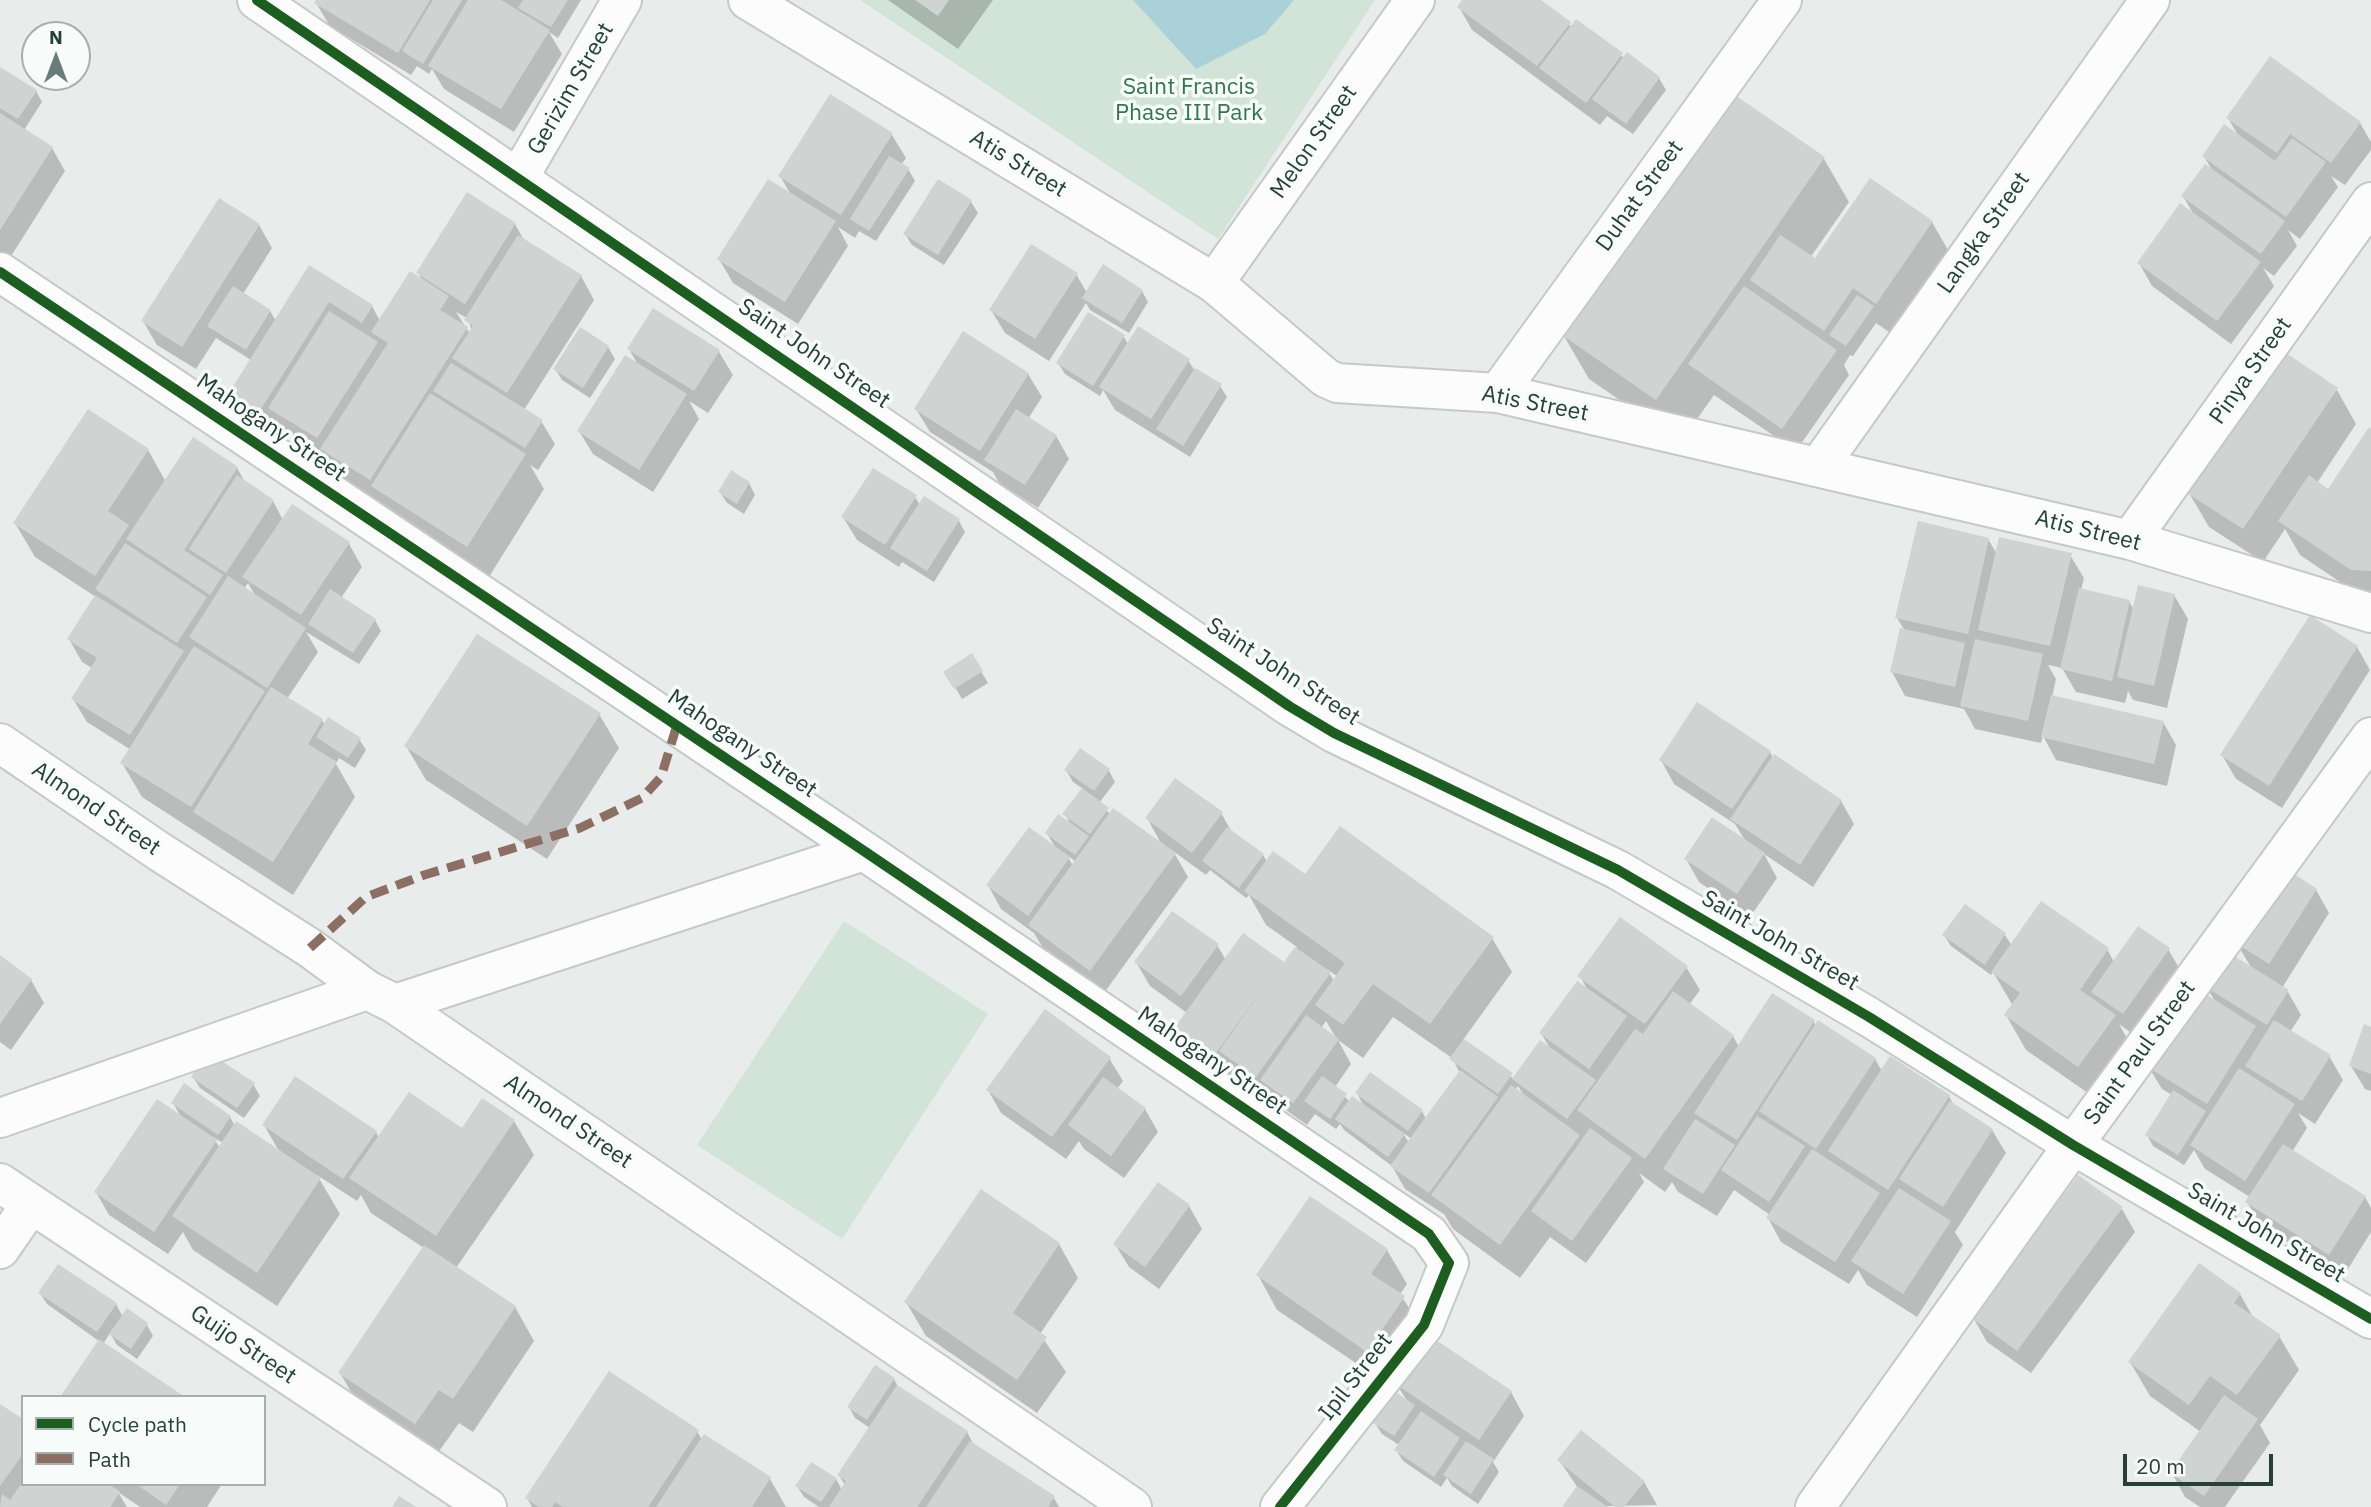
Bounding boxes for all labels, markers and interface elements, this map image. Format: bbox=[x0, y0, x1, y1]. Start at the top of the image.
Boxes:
street label: Gerizim Street bbox=[522, 18, 620, 160]
north arrow bbox=[21, 21, 91, 91]
text: N bbox=[49, 25, 63, 49]
park label: Saint Francis Phase III Park bbox=[1115, 73, 1263, 127]
street label: Melon Street bbox=[1265, 80, 1363, 204]
street label: Atis Street bbox=[965, 124, 1071, 204]
street label: Duhat Street bbox=[1591, 135, 1689, 257]
street label: Langka Street bbox=[1932, 167, 2036, 299]
street label: Saint John Street bbox=[733, 293, 895, 415]
street label: Pinya Street bbox=[2204, 312, 2298, 430]
street label: Mahogany Street bbox=[191, 368, 351, 488]
street label: Atis Street bbox=[1479, 380, 1591, 428]
street label: Atis Street bbox=[2032, 505, 2144, 557]
street label: Saint John Street bbox=[1201, 612, 1365, 732]
street label: Mahogany Street bbox=[662, 684, 822, 804]
street label: Almond Street bbox=[27, 756, 165, 862]
street label: Saint John Street bbox=[1696, 885, 1864, 997]
street label: Saint Paul Street bbox=[2078, 975, 2202, 1131]
street label: Mahogany Street bbox=[1132, 1001, 1292, 1121]
street label: Almond Street bbox=[499, 1069, 637, 1175]
street label: Saint John Street bbox=[2182, 1177, 2350, 1289]
street label: Guijo Street bbox=[185, 1299, 301, 1391]
street label: Ipil Street bbox=[1313, 1328, 1399, 1426]
legend bbox=[21, 1395, 266, 1486]
text: Cycle path bbox=[88, 1410, 187, 1438]
scale bar bbox=[2126, 1440, 2276, 1484]
text: Path bbox=[88, 1445, 131, 1473]
text: 20 m bbox=[2136, 1452, 2185, 1480]

